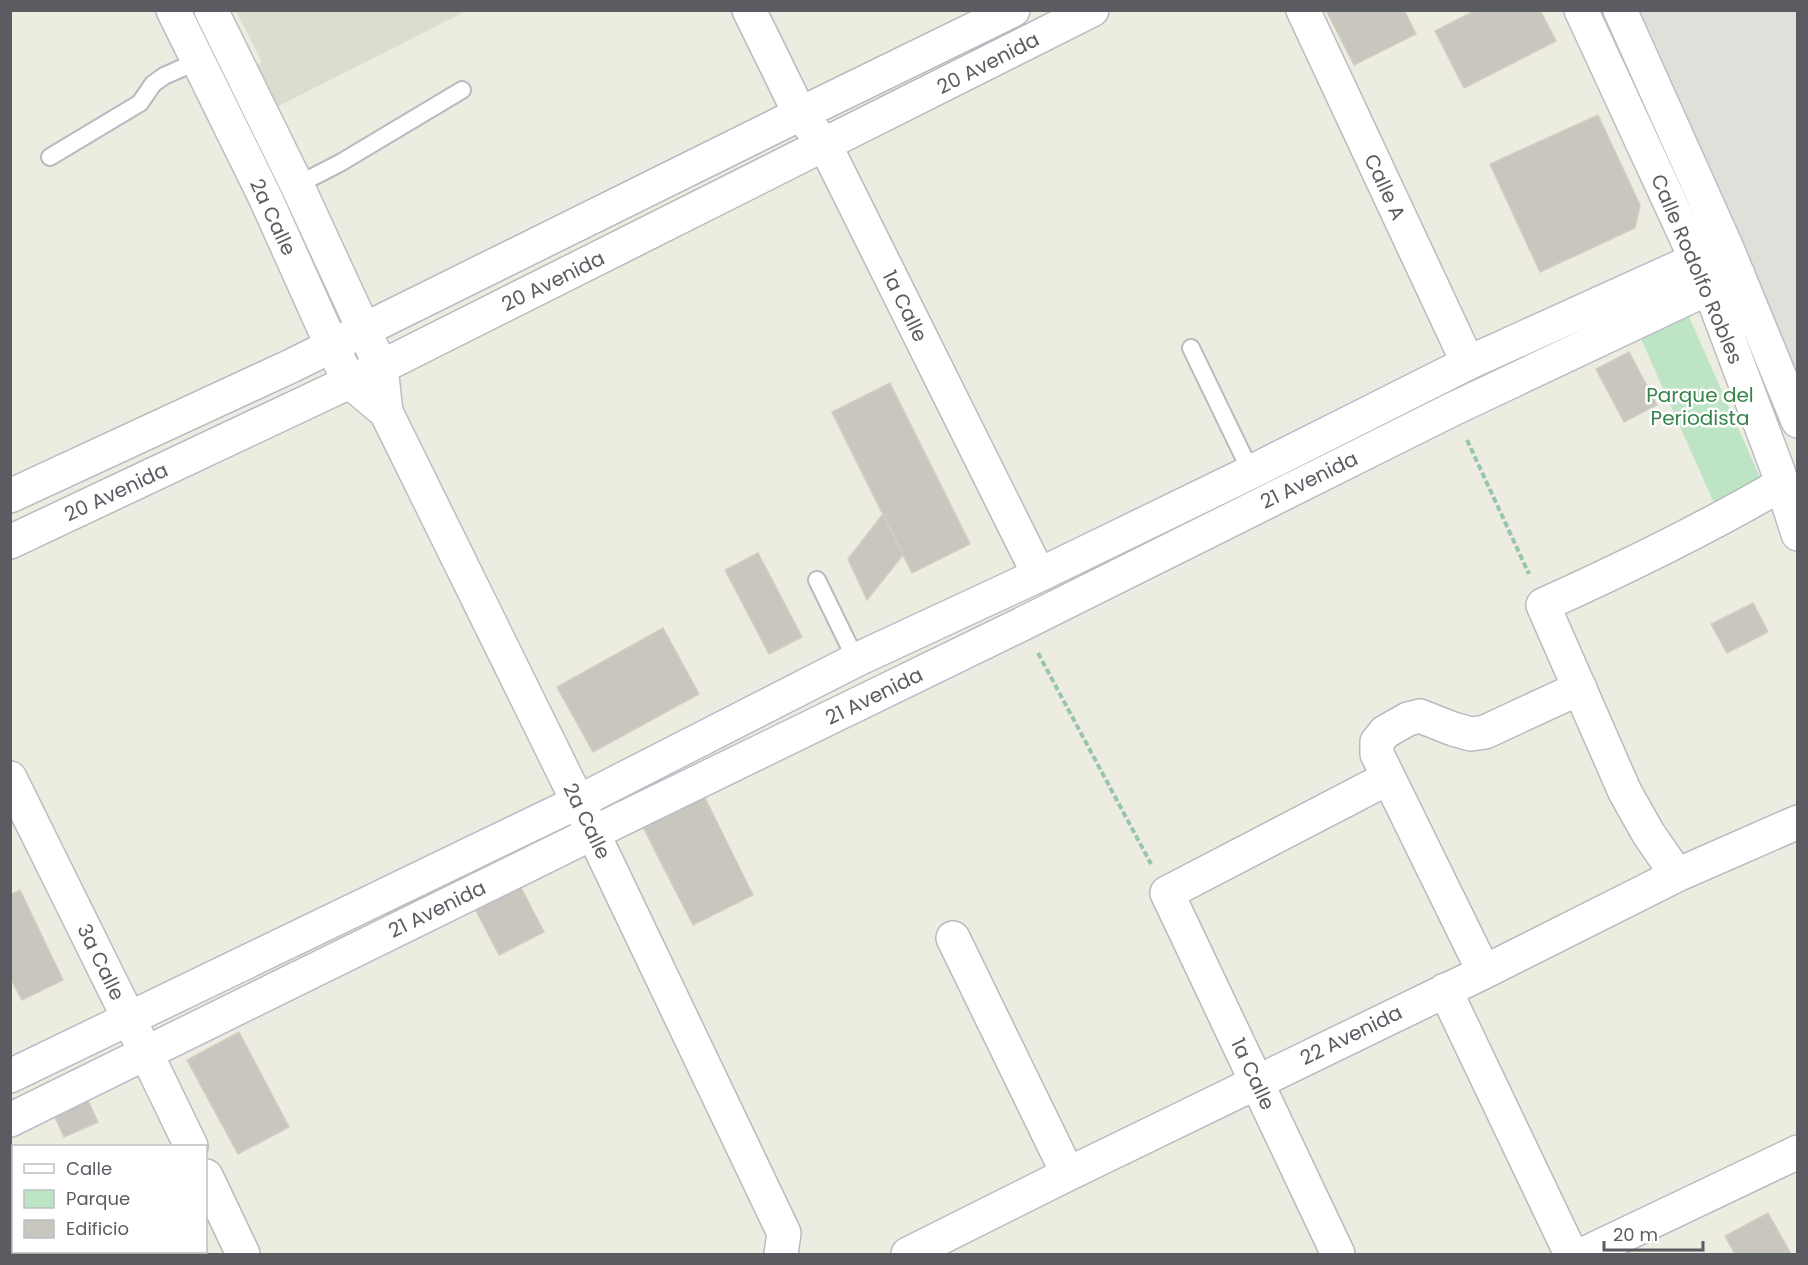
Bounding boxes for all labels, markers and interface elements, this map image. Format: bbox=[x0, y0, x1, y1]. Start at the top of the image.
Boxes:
street label: 20 Avenida bbox=[932, 25, 1044, 101]
street label: Calle A bbox=[1358, 149, 1412, 225]
street label: Calle Rodolfo Robles bbox=[1644, 170, 1750, 368]
street label: 2a Calle bbox=[243, 174, 303, 260]
street label: 20 Avenida bbox=[497, 244, 609, 318]
street label: 1a Calle bbox=[876, 265, 934, 347]
park label: Parque del Periodista bbox=[1646, 381, 1754, 432]
street label: 21 Avenida bbox=[1256, 444, 1362, 516]
street label: 20 Avenida bbox=[60, 456, 172, 528]
street label: 21 Avenida bbox=[821, 660, 927, 732]
street label: 2a Calle bbox=[557, 778, 617, 864]
street label: 21 Avenida bbox=[384, 873, 490, 945]
street label: 3a Calle bbox=[70, 919, 132, 1005]
street label: 22 Avenida bbox=[1295, 998, 1407, 1072]
street label: 1a Calle bbox=[1224, 1033, 1282, 1115]
legend bbox=[12, 1145, 207, 1253]
text: Calle bbox=[66, 1156, 112, 1181]
text: Parque bbox=[66, 1186, 130, 1211]
scale bar bbox=[1604, 1214, 1703, 1252]
text: Edificio bbox=[66, 1216, 129, 1241]
text: 20 m bbox=[1613, 1222, 1658, 1247]

